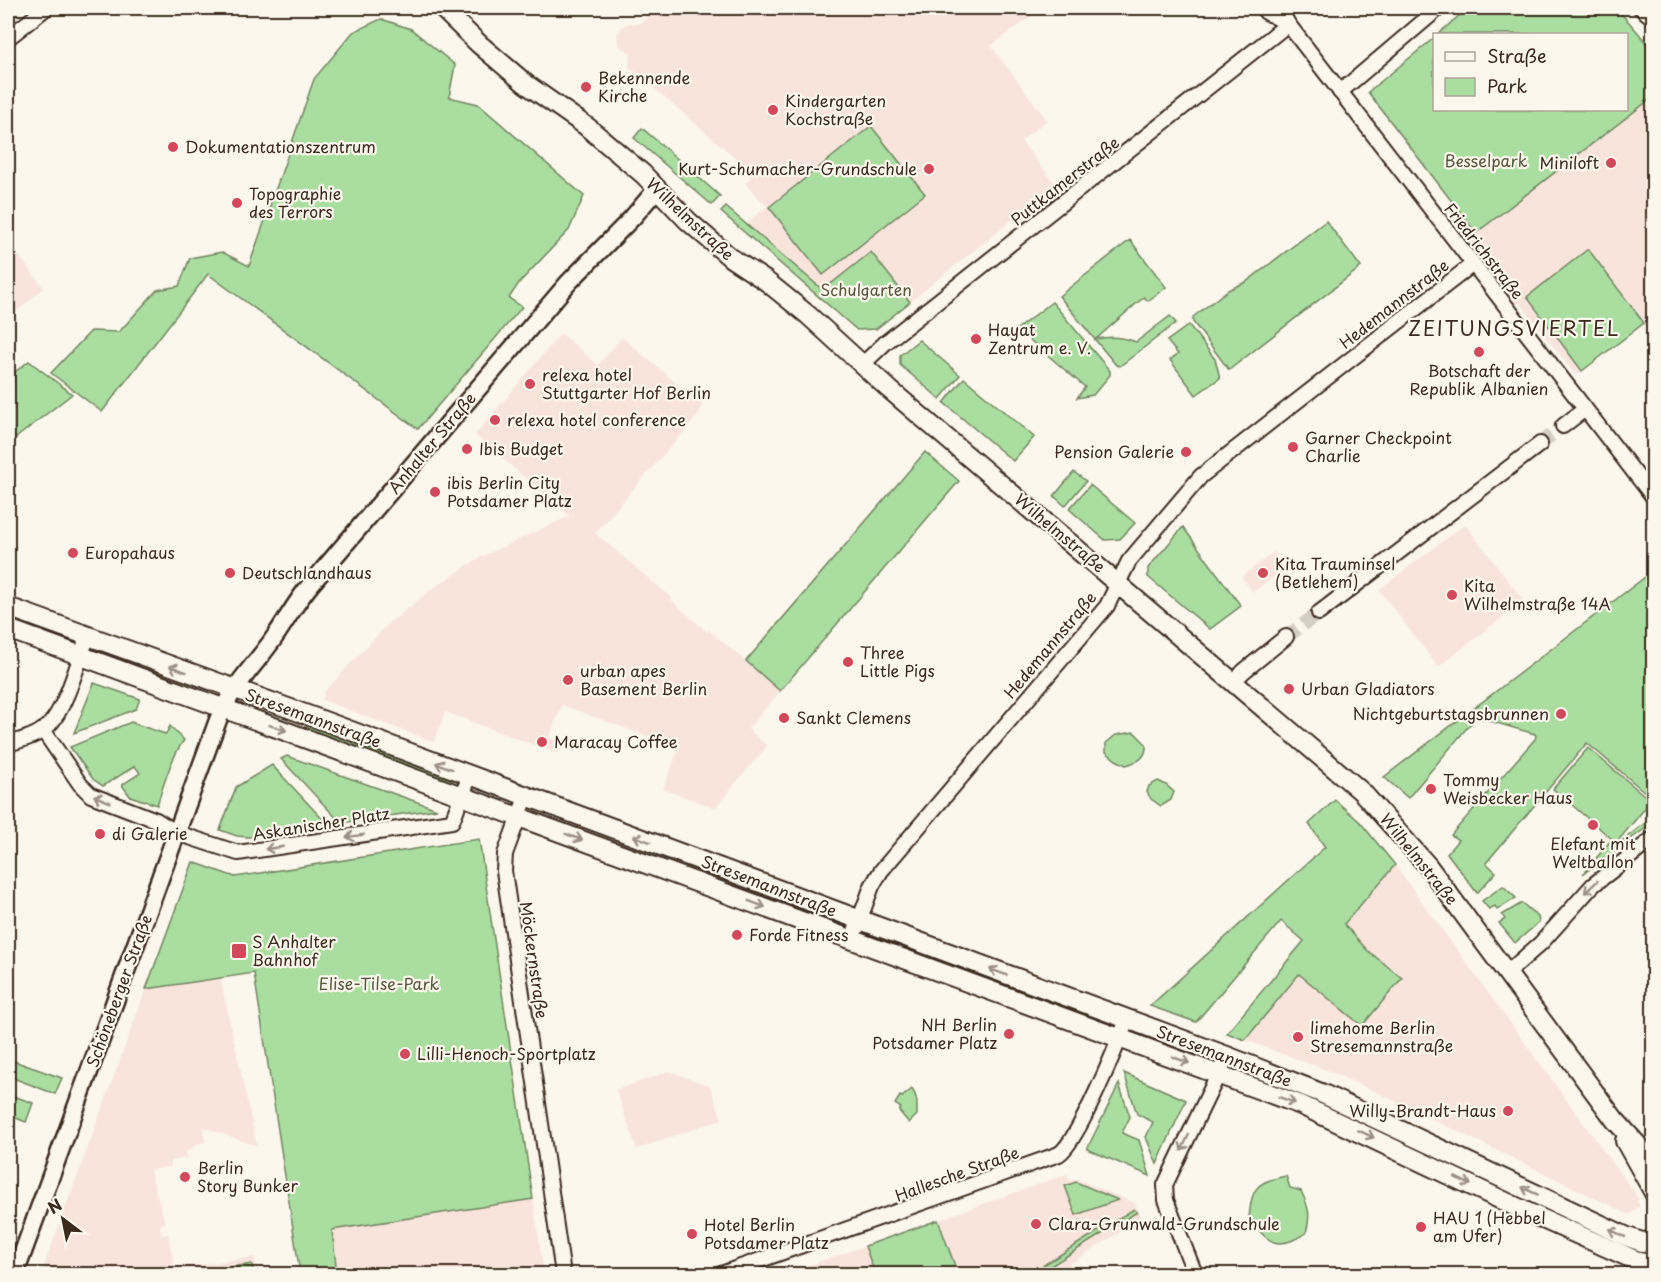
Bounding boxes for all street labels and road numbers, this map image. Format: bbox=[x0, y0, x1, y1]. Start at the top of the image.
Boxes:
street label: Puttkamerstraße bbox=[1005, 130, 1124, 230]
street label: Wilhelmstraße bbox=[641, 171, 740, 265]
street label: Friedrichstraße bbox=[1439, 197, 1530, 304]
street label: Hedemannstraße bbox=[1334, 253, 1453, 354]
street label: Anhalter Straße bbox=[382, 387, 481, 498]
street label: Wilhelmstraße bbox=[1010, 487, 1111, 577]
street label: Hedemannstraße bbox=[997, 586, 1101, 703]
street label: Stresemannstraße bbox=[242, 681, 385, 753]
street label: Askanischer Platz bbox=[251, 800, 391, 846]
street label: Wilhelmstraße bbox=[1375, 807, 1464, 910]
street label: Stresemannstraße bbox=[698, 848, 841, 922]
street label: Möckernstraße bbox=[515, 900, 555, 1020]
street label: Schöneberger Straße bbox=[79, 911, 157, 1070]
street label: Stresemannstraße bbox=[1153, 1018, 1296, 1092]
street label: Hallesche Straße bbox=[891, 1139, 1022, 1207]

